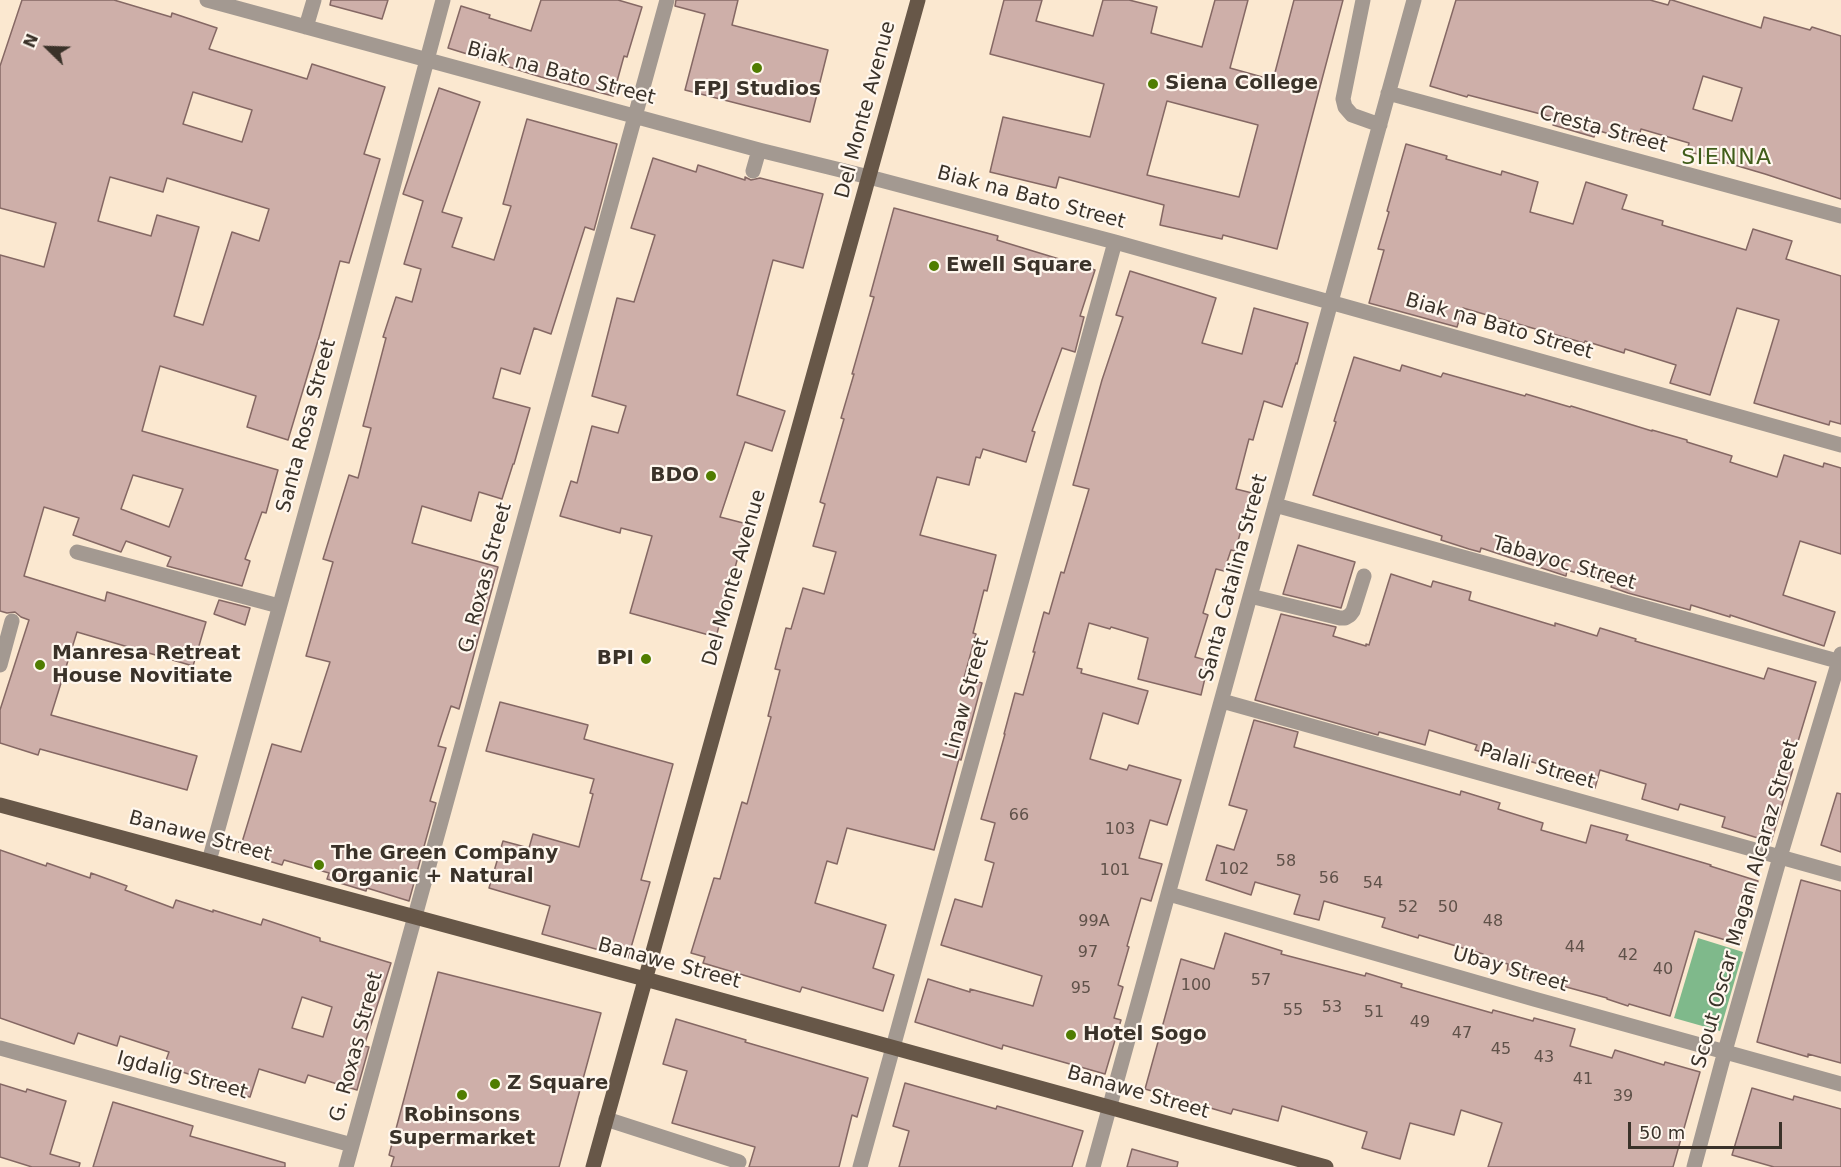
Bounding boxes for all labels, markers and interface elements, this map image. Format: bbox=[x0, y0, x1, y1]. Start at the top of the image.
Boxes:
north arrow bbox=[18, 18, 78, 78]
street label: Del Monte Avenue bbox=[831, 19, 901, 201]
text: N bbox=[20, 31, 42, 51]
street label: Biak na Bato Street bbox=[464, 37, 658, 111]
marker: FPJ Studios bbox=[750, 61, 764, 75]
place label: Siena College bbox=[1165, 72, 1318, 96]
marker: Siena College bbox=[1146, 77, 1160, 91]
place label: FPJ Studios bbox=[693, 78, 821, 102]
street label: Cresta Street bbox=[1536, 101, 1670, 159]
district label: SIENNA bbox=[1681, 145, 1773, 171]
street label: Biak na Bato Street bbox=[934, 161, 1128, 235]
place label: Ewell Square bbox=[946, 254, 1092, 278]
marker: Ewell Square bbox=[927, 259, 941, 273]
street label: Biak na Bato Street bbox=[1402, 289, 1596, 365]
street label: Santa Rosa Street bbox=[272, 336, 342, 516]
place label: BDO bbox=[650, 464, 699, 488]
marker: BDO bbox=[704, 469, 718, 483]
street label: Santa Catalina Street bbox=[1195, 472, 1273, 684]
street label: Del Monte Avenue bbox=[698, 487, 772, 669]
street label: G. Roxas Street bbox=[454, 500, 518, 656]
street label: Tabayoc Street bbox=[1489, 532, 1639, 596]
street label: Linaw Street bbox=[939, 635, 995, 763]
place label: Manresa Retreat House Novitiate bbox=[52, 642, 240, 689]
place label: BPI bbox=[597, 647, 634, 671]
marker: BPI bbox=[639, 652, 653, 666]
marker: Manresa Retreat House Novitiate bbox=[33, 658, 47, 672]
street label: Scout Oscar Magan Alcaraz Street bbox=[1687, 737, 1805, 1071]
street label: Palali Street bbox=[1476, 739, 1598, 795]
street label: Banawe Street bbox=[126, 806, 274, 868]
house number: 66 bbox=[1009, 806, 1029, 826]
house number: 103 bbox=[1105, 820, 1135, 840]
place label: The Green Company Organic + Natural bbox=[331, 842, 558, 889]
house number: 58 bbox=[1276, 852, 1296, 872]
marker: The Green Company Organic + Natural bbox=[312, 858, 326, 872]
house number: 102 bbox=[1219, 860, 1249, 880]
house number: 101 bbox=[1100, 861, 1130, 881]
house number: 56 bbox=[1319, 869, 1339, 889]
house number: 54 bbox=[1363, 874, 1383, 894]
house number: 52 bbox=[1398, 898, 1418, 918]
house number: 50 bbox=[1438, 898, 1458, 918]
house number: 99A bbox=[1078, 912, 1110, 932]
house number: 48 bbox=[1483, 912, 1503, 932]
street label: Banawe Street bbox=[595, 933, 743, 995]
house number: 44 bbox=[1565, 938, 1585, 958]
street label: Ubay Street bbox=[1450, 942, 1570, 998]
house number: 97 bbox=[1078, 943, 1098, 963]
house number: 42 bbox=[1618, 946, 1638, 966]
house number: 40 bbox=[1653, 960, 1673, 980]
street label: G. Roxas Street bbox=[325, 969, 389, 1125]
house number: 57 bbox=[1251, 971, 1271, 991]
house number: 100 bbox=[1181, 976, 1211, 996]
house number: 95 bbox=[1071, 979, 1091, 999]
house number: 53 bbox=[1322, 998, 1342, 1018]
house number: 55 bbox=[1283, 1001, 1303, 1021]
house number: 51 bbox=[1364, 1003, 1384, 1023]
house number: 49 bbox=[1410, 1013, 1430, 1033]
place label: Hotel Sogo bbox=[1083, 1023, 1207, 1047]
house number: 47 bbox=[1452, 1024, 1472, 1044]
marker: Hotel Sogo bbox=[1064, 1028, 1078, 1042]
house number: 45 bbox=[1491, 1040, 1511, 1060]
street label: Igdalig Street bbox=[114, 1047, 250, 1105]
house number: 43 bbox=[1534, 1048, 1554, 1068]
street label: Banawe Street bbox=[1064, 1061, 1212, 1125]
house number: 41 bbox=[1573, 1070, 1593, 1090]
place label: Z Square bbox=[507, 1072, 608, 1096]
marker: Z Square bbox=[488, 1077, 502, 1091]
house number: 39 bbox=[1613, 1087, 1633, 1107]
marker: Robinsons Supermarket bbox=[455, 1088, 469, 1102]
place label: Robinsons Supermarket bbox=[389, 1104, 535, 1151]
scale bar bbox=[1631, 1110, 1786, 1148]
text: 50 m bbox=[1639, 1122, 1685, 1143]

